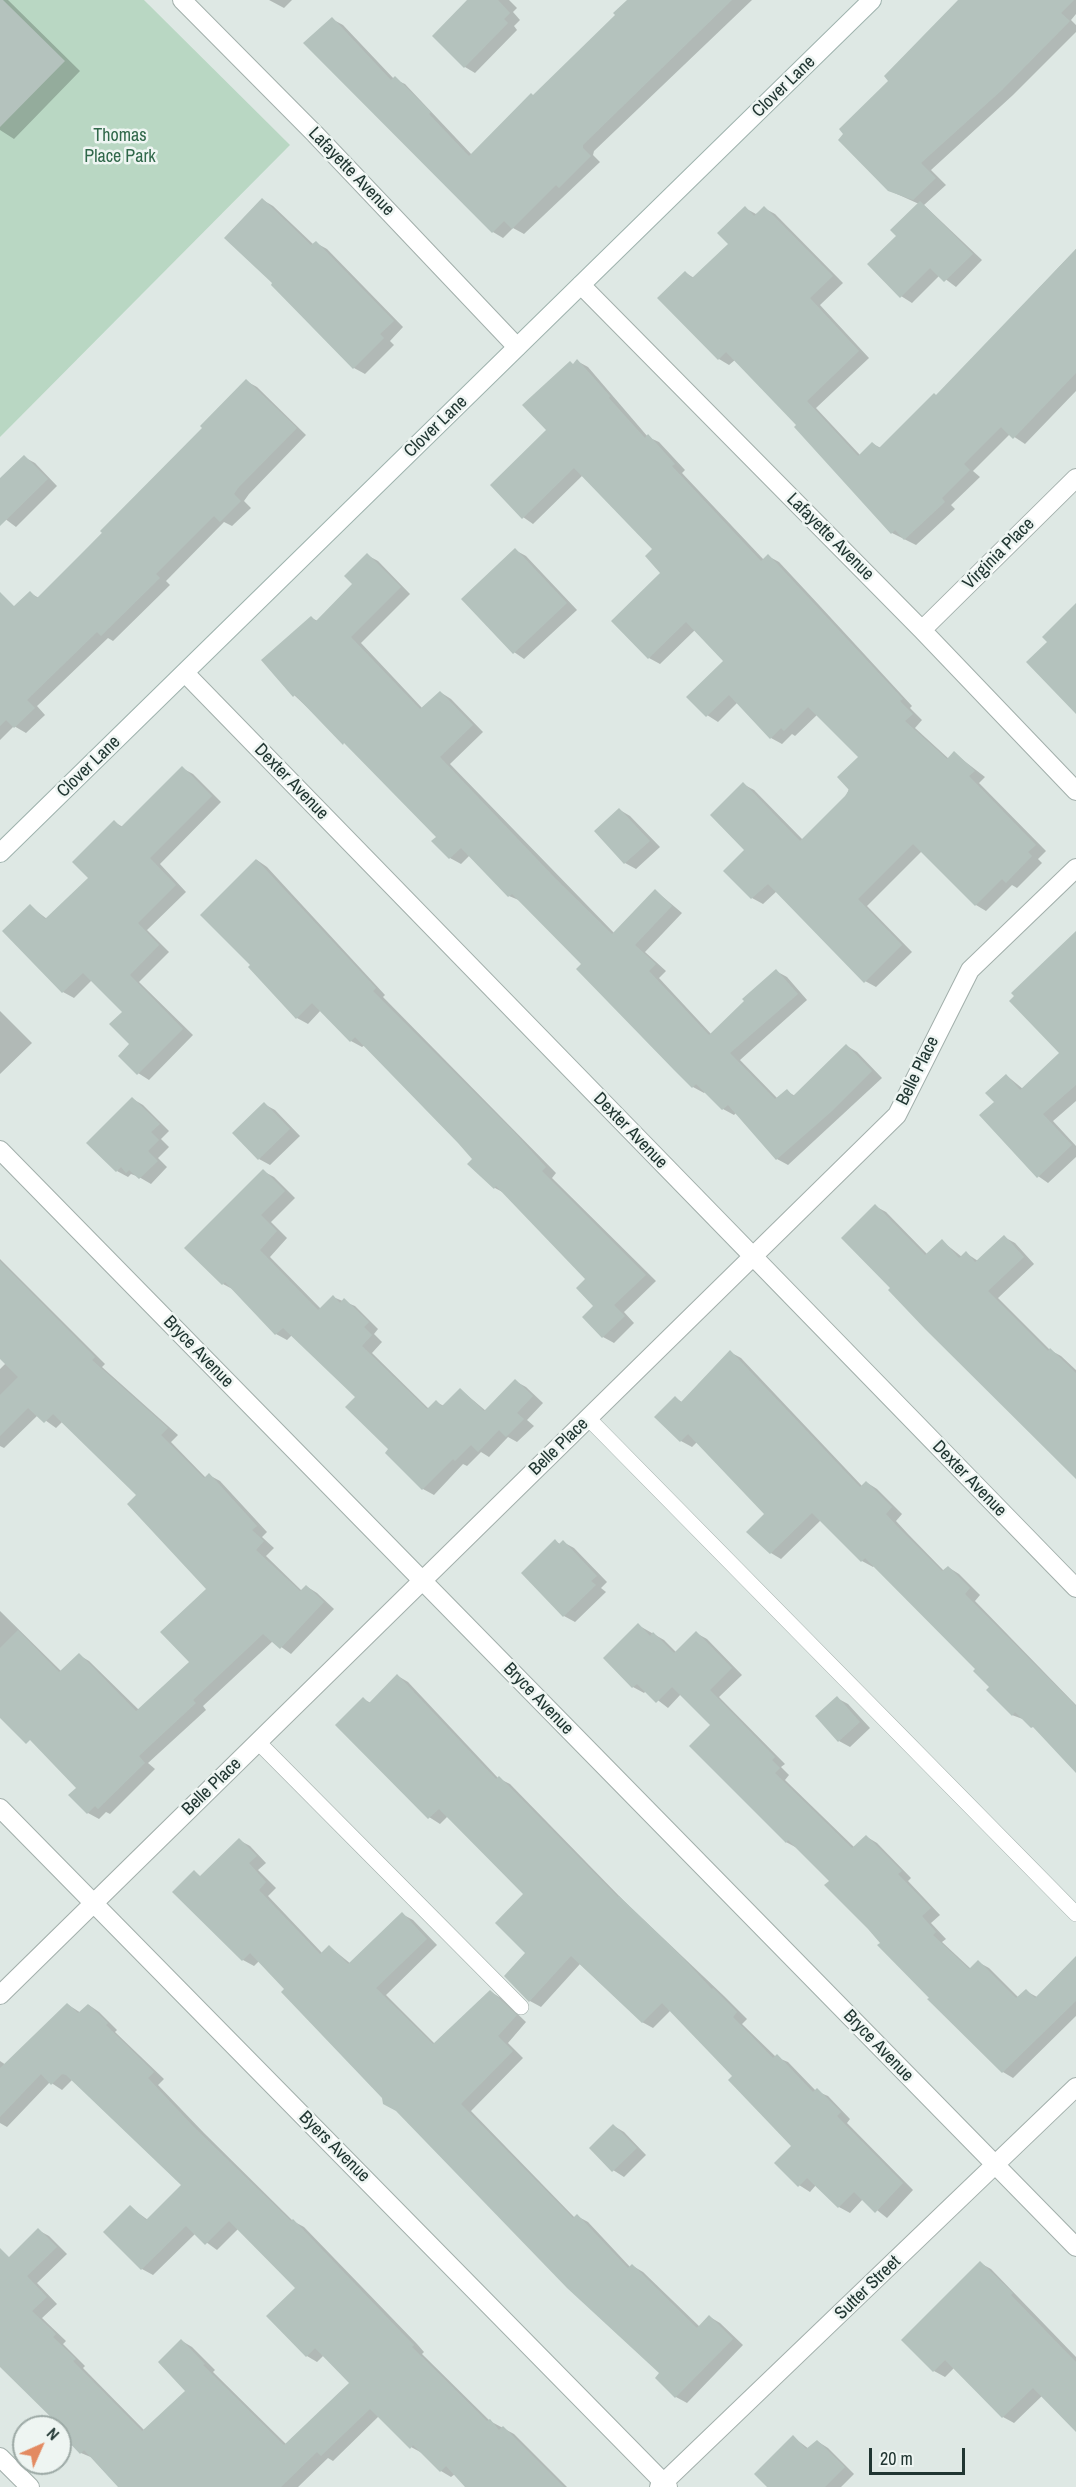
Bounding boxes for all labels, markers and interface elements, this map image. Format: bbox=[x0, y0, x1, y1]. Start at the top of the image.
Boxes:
street label: Clover Lane bbox=[748, 52, 820, 122]
street label: Lafayette Avenue bbox=[303, 123, 399, 221]
park label: Thomas Place Park bbox=[84, 125, 156, 168]
street label: Clover Lane bbox=[400, 392, 472, 462]
street label: Lafayette Avenue bbox=[782, 489, 878, 585]
street label: Virginia Place bbox=[959, 514, 1039, 594]
street label: Clover Lane bbox=[53, 732, 125, 802]
street label: Dexter Avenue bbox=[249, 739, 333, 825]
street label: Belle Place bbox=[892, 1033, 944, 1109]
street label: Dexter Avenue bbox=[588, 1088, 672, 1174]
street label: Bryce Avenue bbox=[158, 1312, 238, 1392]
street label: Belle Place bbox=[525, 1414, 593, 1480]
street label: Dexter Avenue bbox=[927, 1436, 1011, 1522]
street label: Bryce Avenue bbox=[498, 1659, 578, 1739]
street label: Belle Place bbox=[178, 1754, 246, 1820]
street label: Bryce Avenue bbox=[838, 2006, 918, 2086]
street label: Byers Avenue bbox=[294, 2107, 374, 2187]
street label: Sutter Street bbox=[831, 2251, 905, 2325]
north arrow bbox=[12, 2415, 72, 2475]
text: N bbox=[42, 2423, 64, 2445]
scale bar bbox=[872, 2436, 968, 2474]
text: 20 m bbox=[880, 2446, 913, 2471]

